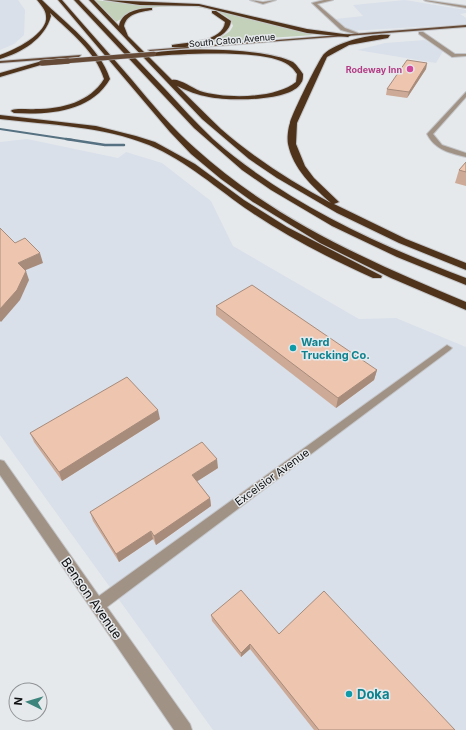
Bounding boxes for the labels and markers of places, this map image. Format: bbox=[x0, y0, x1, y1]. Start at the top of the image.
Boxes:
place label: Rodeway Inn bbox=[346, 64, 402, 75]
marker: Rodeway Inn bbox=[405, 64, 415, 74]
place label: Ward Trucking Co. bbox=[301, 335, 370, 362]
marker: Ward Trucking Co. bbox=[288, 343, 298, 353]
place label: Doka bbox=[357, 686, 389, 702]
marker: Doka bbox=[344, 689, 354, 699]

